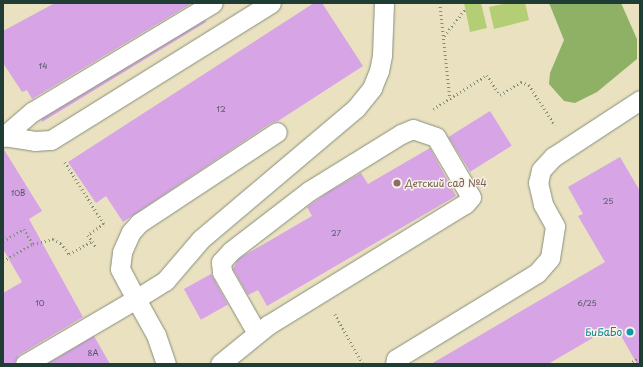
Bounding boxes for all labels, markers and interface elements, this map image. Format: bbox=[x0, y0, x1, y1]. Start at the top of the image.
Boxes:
house number: 14 bbox=[39, 62, 47, 72]
house number: 12 bbox=[216, 105, 226, 115]
place label: Детский сад №4 bbox=[405, 177, 488, 189]
marker: Детский сад №4 bbox=[392, 178, 402, 188]
house number: 10В bbox=[11, 189, 25, 199]
house number: 25 bbox=[603, 197, 613, 207]
house number: 27 bbox=[331, 229, 341, 239]
house number: 10 bbox=[35, 299, 45, 309]
house number: 6/25 bbox=[577, 299, 597, 309]
place label: БиБаБо bbox=[585, 326, 622, 338]
marker: БиБаБо bbox=[625, 327, 635, 337]
house number: 8А bbox=[87, 349, 99, 359]

